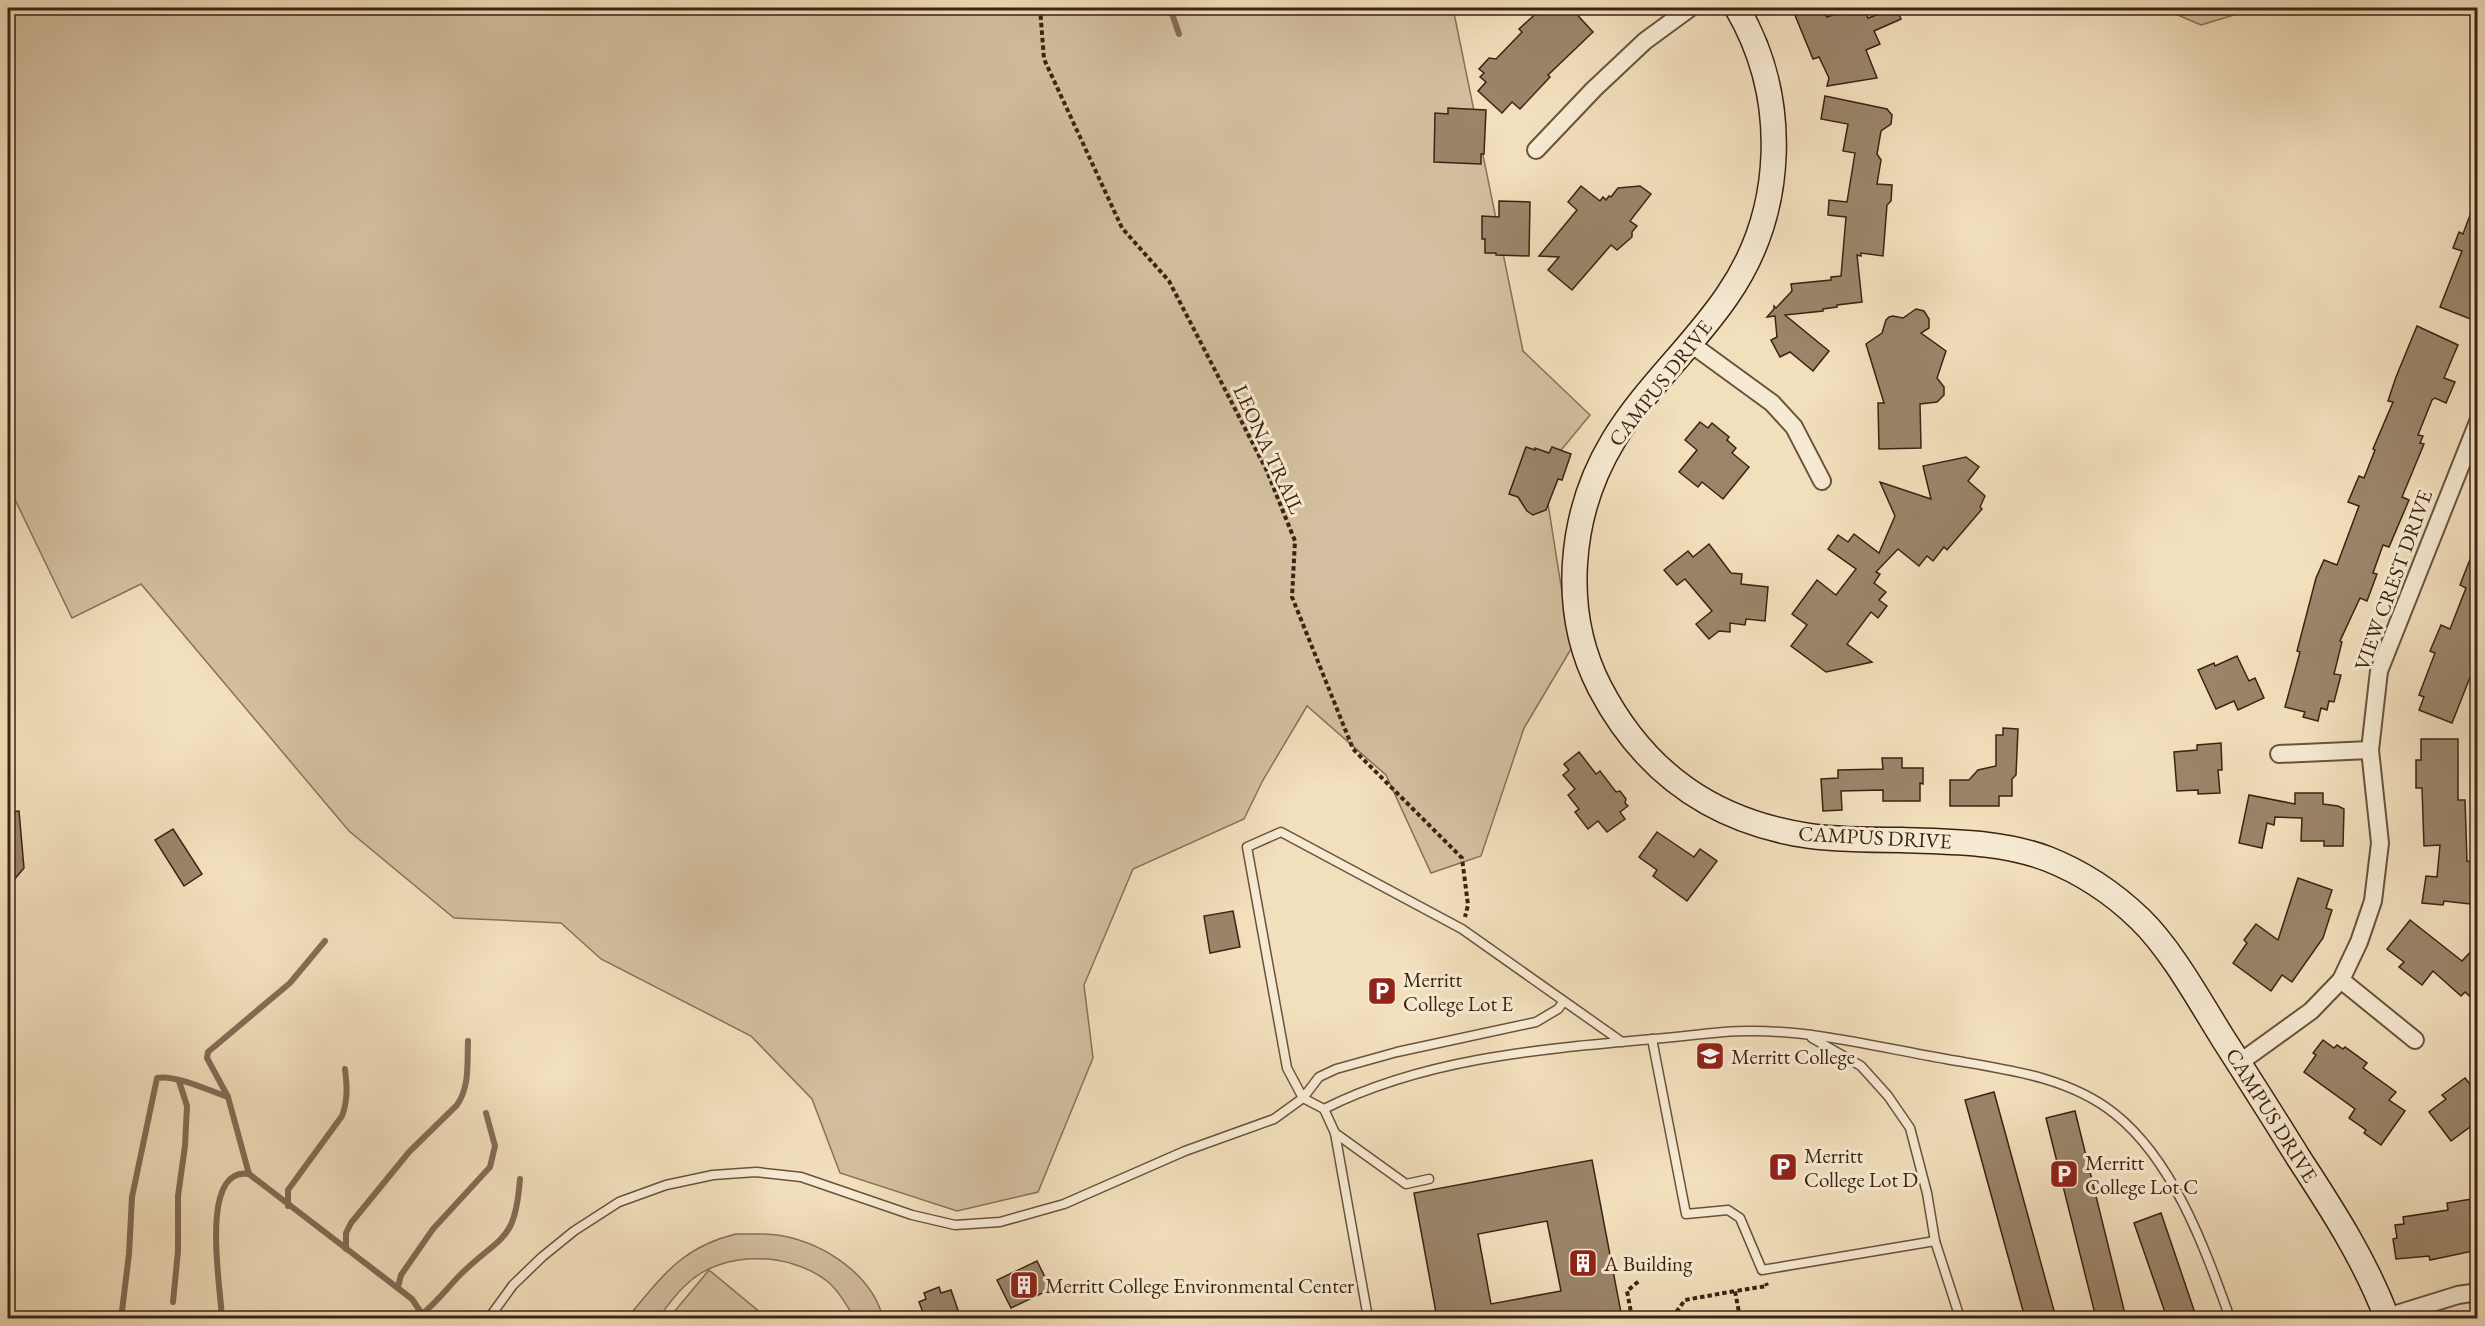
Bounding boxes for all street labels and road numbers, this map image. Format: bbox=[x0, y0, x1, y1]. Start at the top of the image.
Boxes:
street label: CAMPUS DRIVE bbox=[1602, 314, 1718, 452]
street label: LEONA TRAIL bbox=[1227, 380, 1311, 518]
street label: VIEW CREST DRIVE bbox=[2348, 486, 2438, 674]
street label: CAMPUS DRIVE bbox=[1798, 820, 1952, 855]
street label: CAMPUS DRIVE bbox=[2220, 1043, 2324, 1187]

